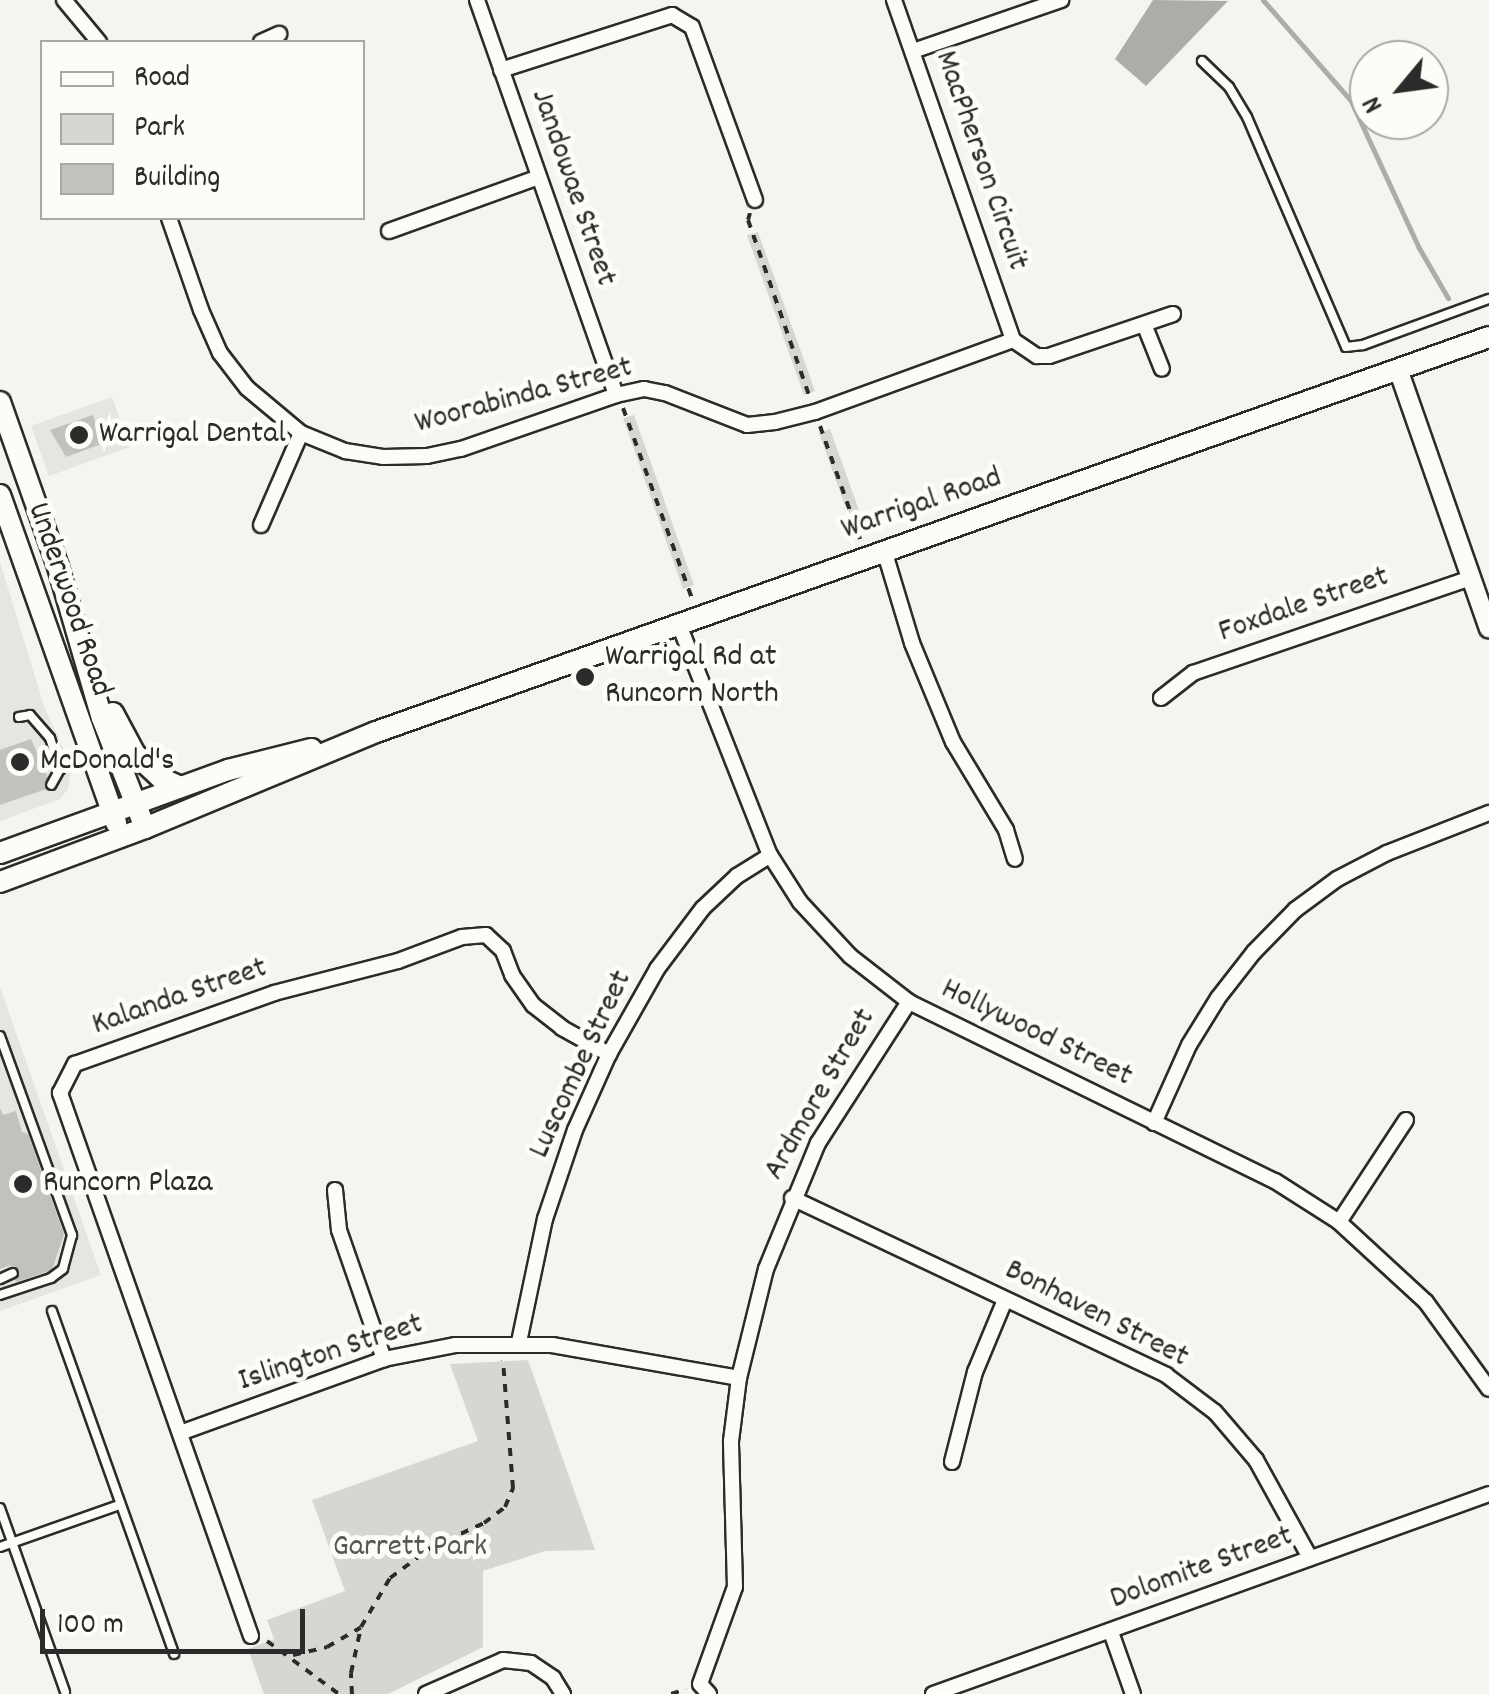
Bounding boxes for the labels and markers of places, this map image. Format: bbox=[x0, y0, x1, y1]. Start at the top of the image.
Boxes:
place label: Warrigal Dental bbox=[99, 416, 286, 454]
marker: Warrigal Dental bbox=[68, 424, 90, 446]
place label: Warrigal Rd at Runcorn North bbox=[605, 640, 779, 715]
marker: Warrigal Rd at Runcorn North bbox=[574, 666, 596, 688]
place label: McDonald's bbox=[40, 743, 175, 781]
marker: McDonald's bbox=[9, 751, 31, 773]
place label: Runcorn Plaza bbox=[43, 1165, 213, 1203]
marker: Runcorn Plaza bbox=[12, 1173, 34, 1195]

